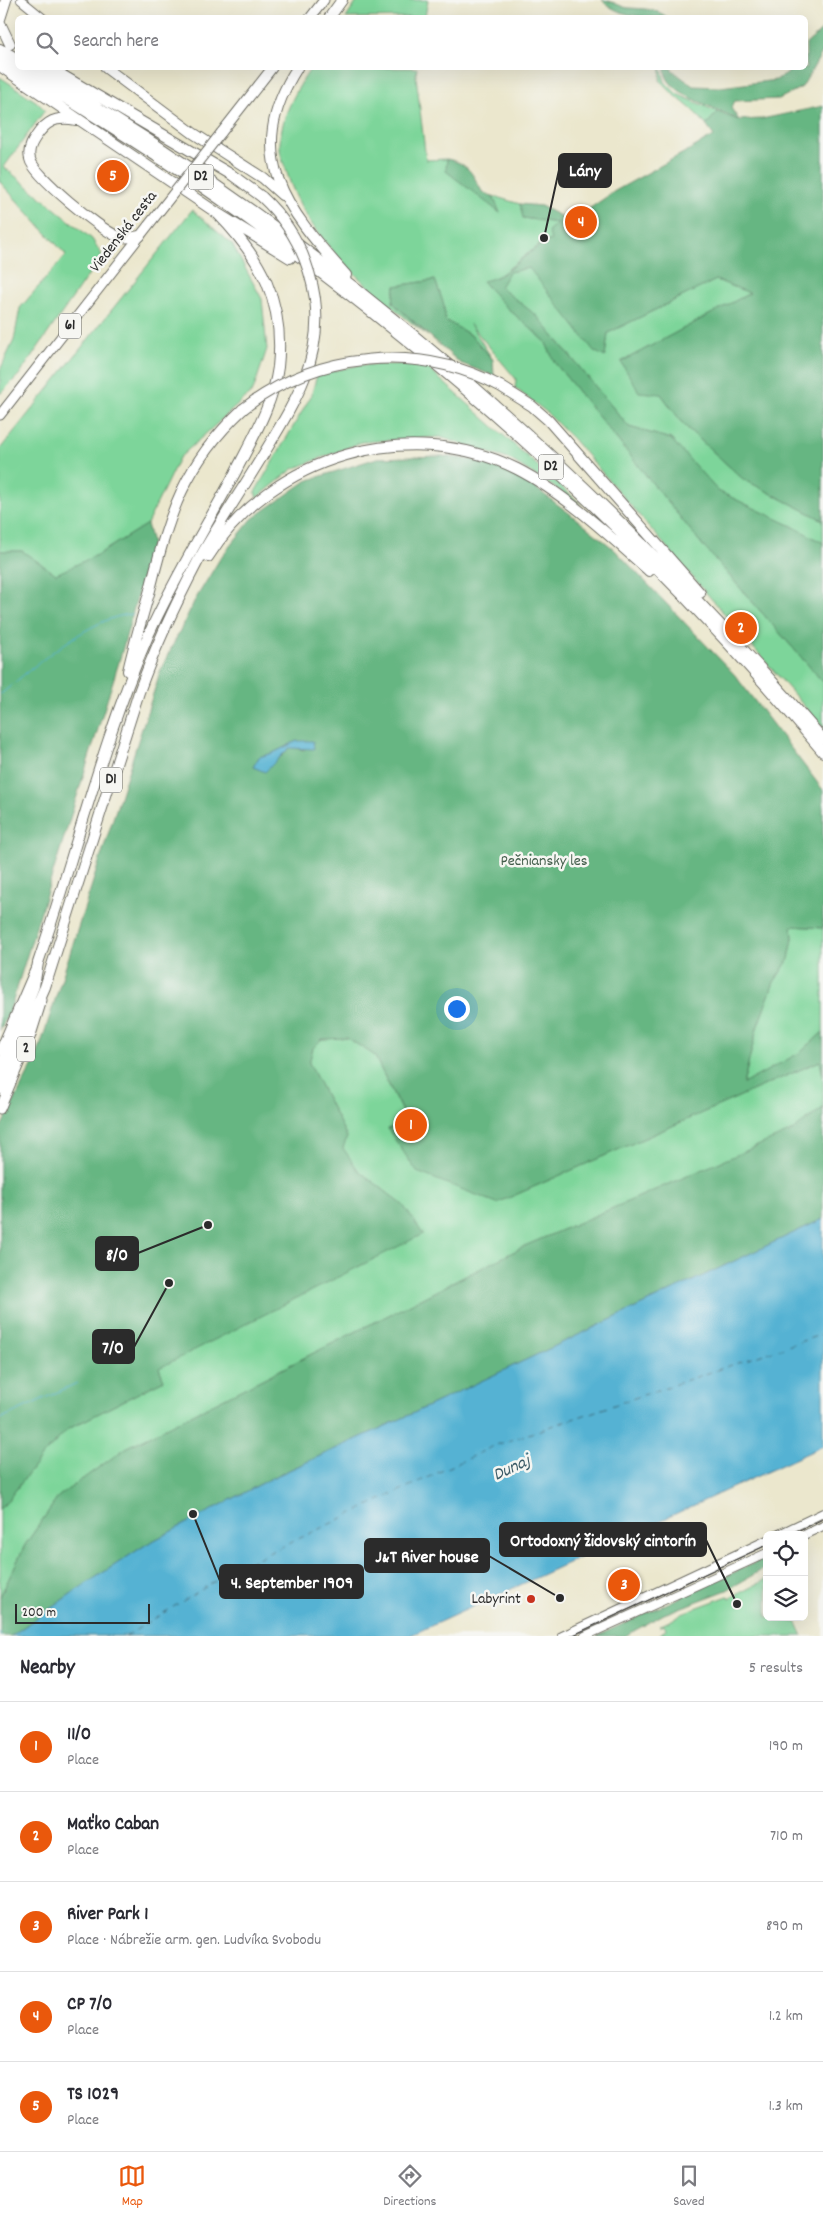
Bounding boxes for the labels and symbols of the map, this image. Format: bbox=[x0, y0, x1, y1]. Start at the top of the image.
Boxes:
callout: Lány bbox=[559, 154, 611, 187]
pin: 5 bbox=[97, 157, 129, 195]
text: Lány bbox=[569, 160, 602, 185]
road number: D2 bbox=[188, 164, 214, 190]
street label: Viedenská cesta bbox=[85, 186, 164, 278]
pin: 4 bbox=[565, 203, 597, 241]
road number: 61 bbox=[59, 314, 81, 338]
road number: D2 bbox=[538, 454, 564, 480]
pin: 2 bbox=[725, 609, 757, 647]
road number: D1 bbox=[100, 768, 122, 792]
park label: Pečniansky les bbox=[501, 850, 588, 873]
your location bbox=[444, 996, 470, 1022]
road number: 2 bbox=[17, 1036, 35, 1062]
pin: 1 bbox=[395, 1106, 427, 1144]
callout: 8/0 bbox=[96, 1237, 138, 1270]
text: 8/0 bbox=[106, 1244, 128, 1269]
callout: 7/0 bbox=[93, 1330, 134, 1363]
text: 7/0 bbox=[102, 1337, 124, 1362]
water label: Dunaj bbox=[489, 1449, 537, 1488]
callout: Ortodoxný židovský cintorín bbox=[500, 1523, 706, 1556]
text: Ortodoxný židovský cintorín bbox=[510, 1530, 696, 1555]
callout: J&T River house bbox=[365, 1539, 489, 1572]
text: J&T River house bbox=[375, 1546, 479, 1571]
callout: 4. September 1909 bbox=[220, 1565, 363, 1598]
pin: 3 bbox=[608, 1566, 640, 1604]
text: 4. September 1909 bbox=[231, 1572, 353, 1597]
place label: Labyrint bbox=[471, 1588, 521, 1611]
marker: Labyrint bbox=[525, 1593, 537, 1605]
scale bar bbox=[15, 1601, 150, 1624]

